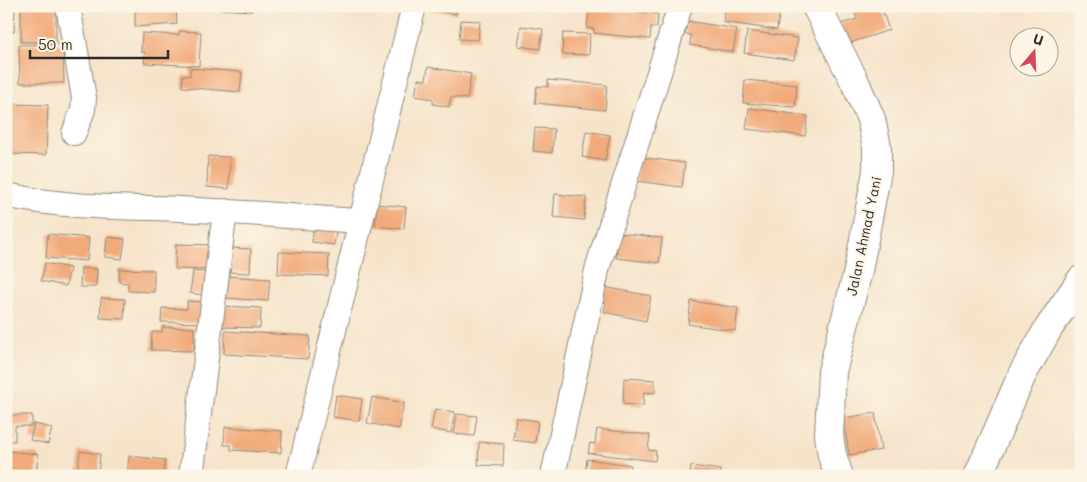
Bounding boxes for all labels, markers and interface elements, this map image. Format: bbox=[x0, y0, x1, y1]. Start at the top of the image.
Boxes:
scale bar bbox=[30, 28, 168, 60]
north arrow bbox=[1010, 28, 1060, 78]
text: U bbox=[1031, 29, 1046, 50]
text: 50 m bbox=[38, 34, 73, 54]
street label: Jalan Ahmad Yani bbox=[842, 174, 885, 297]

